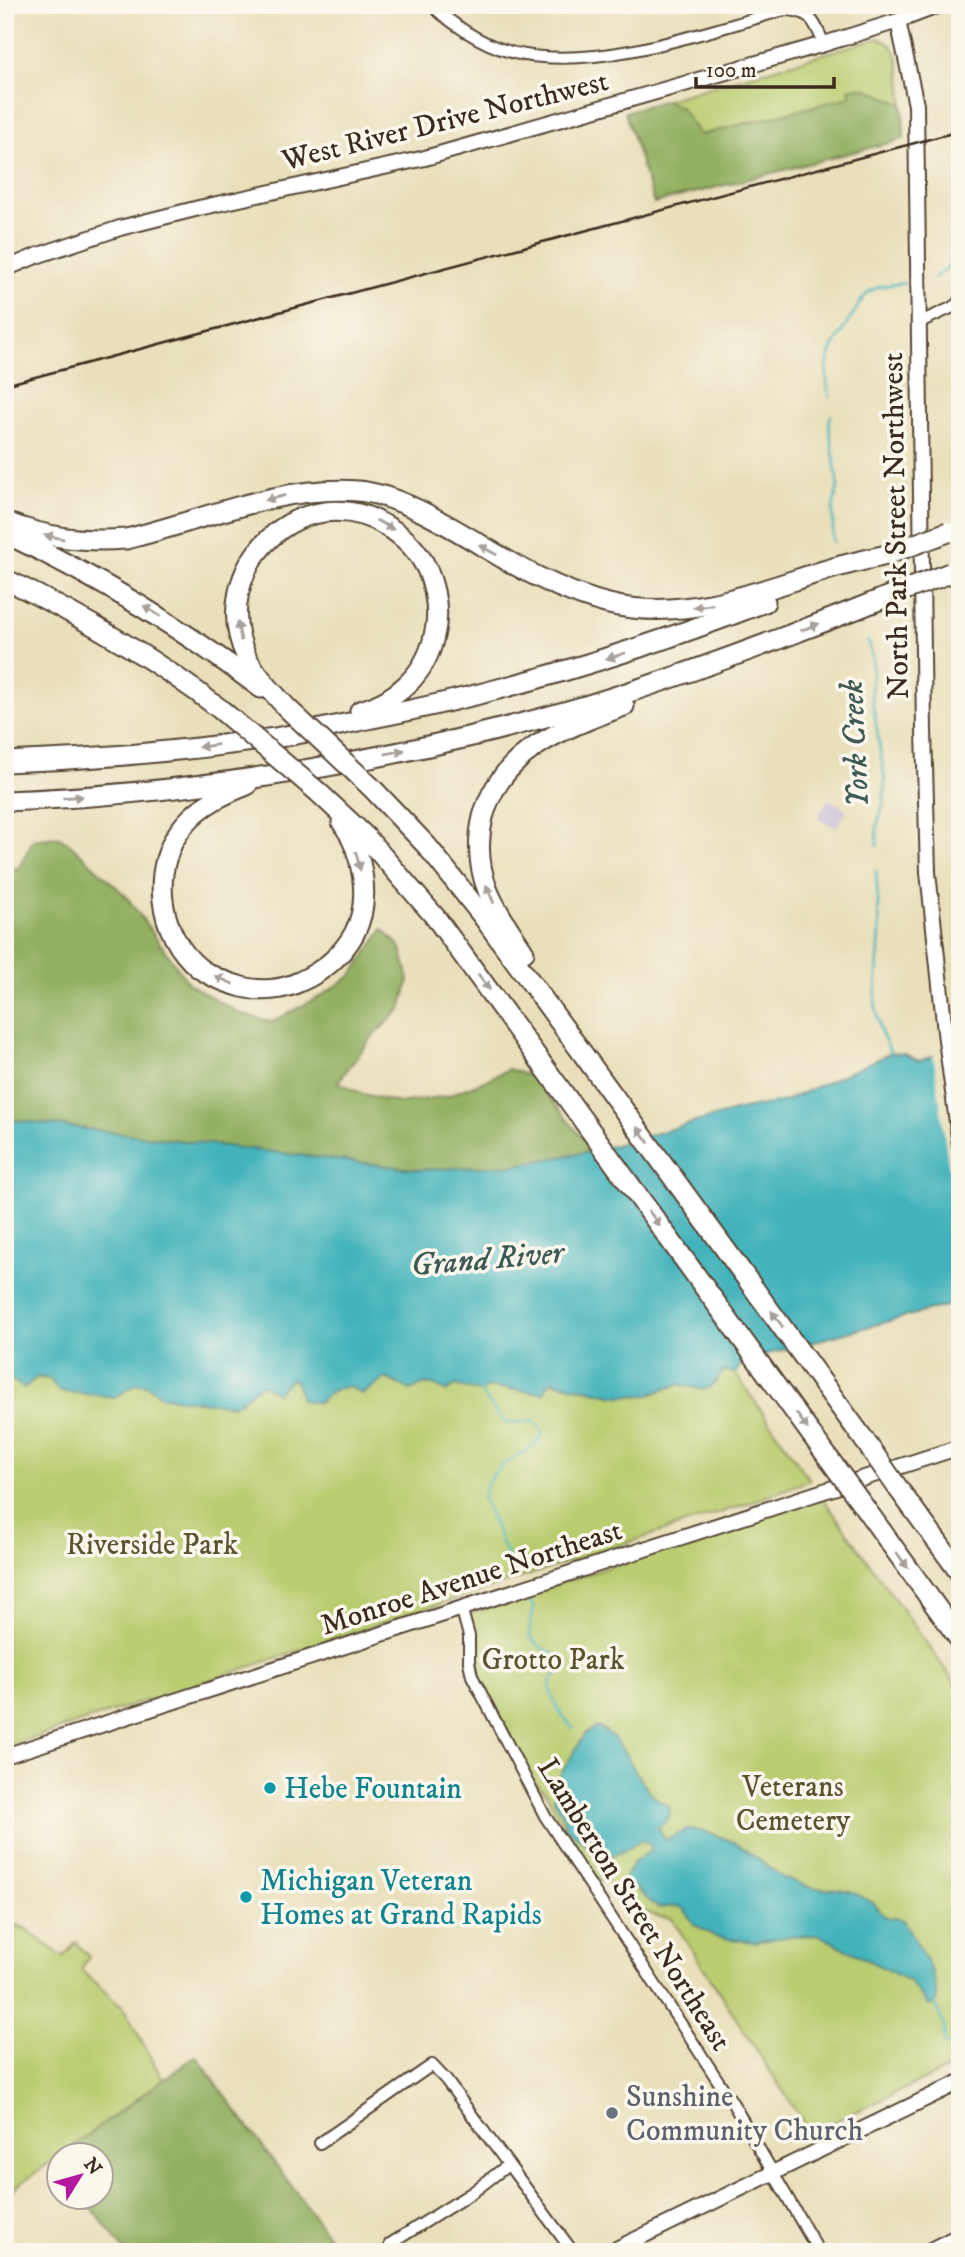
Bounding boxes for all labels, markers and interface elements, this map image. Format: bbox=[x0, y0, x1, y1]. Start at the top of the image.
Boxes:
scale bar bbox=[696, 46, 834, 90]
text: 100 m bbox=[706, 58, 757, 84]
street label: West River Drive Northwest bbox=[278, 63, 612, 180]
street label: North Park Street Northwest bbox=[875, 352, 918, 700]
one-way arrow bbox=[264, 493, 286, 504]
one-way arrow bbox=[375, 519, 395, 531]
one-way arrow bbox=[43, 531, 65, 542]
one-way arrow bbox=[478, 544, 498, 556]
one-way arrow bbox=[692, 601, 714, 612]
one-way arrow bbox=[142, 605, 161, 618]
one-way arrow bbox=[233, 620, 244, 642]
one-way arrow bbox=[800, 622, 821, 633]
one-way arrow bbox=[606, 651, 627, 662]
water label: York Creek bbox=[833, 678, 879, 809]
one-way arrow bbox=[197, 740, 219, 751]
one-way arrow bbox=[384, 746, 406, 757]
one-way arrow bbox=[63, 791, 85, 802]
one-way arrow bbox=[353, 851, 364, 873]
one-way arrow bbox=[484, 883, 495, 904]
one-way arrow bbox=[477, 973, 491, 991]
one-way arrow bbox=[214, 974, 234, 986]
one-way arrow bbox=[636, 1127, 651, 1145]
one-way arrow bbox=[647, 1209, 662, 1227]
water label: Grand River bbox=[409, 1233, 568, 1287]
one-way arrow bbox=[770, 1310, 784, 1329]
one-way arrow bbox=[794, 1412, 808, 1430]
street label: Monroe Avenue Northeast bbox=[316, 1512, 627, 1645]
park label: Riverside Park bbox=[66, 1527, 238, 1564]
one-way arrow bbox=[895, 1551, 909, 1569]
park label: Grotto Park bbox=[481, 1642, 625, 1679]
street label: Lamberton Street Northeast bbox=[529, 1752, 739, 2058]
park label: Veterans Cemetery bbox=[736, 1769, 851, 1840]
place label: Hebe Fountain bbox=[284, 1771, 462, 1808]
marker: Hebe Fountain bbox=[262, 1780, 278, 1796]
place label: Michigan Veteran Homes at Grand Rapids bbox=[260, 1863, 542, 1934]
marker: Michigan Veteran Homes at Grand Rapids bbox=[238, 1889, 254, 1905]
place label: Sunshine Community Church bbox=[626, 2079, 864, 2150]
marker: Sunshine Community Church bbox=[604, 2105, 620, 2121]
north arrow bbox=[46, 2142, 116, 2212]
text: N bbox=[78, 2154, 106, 2180]

